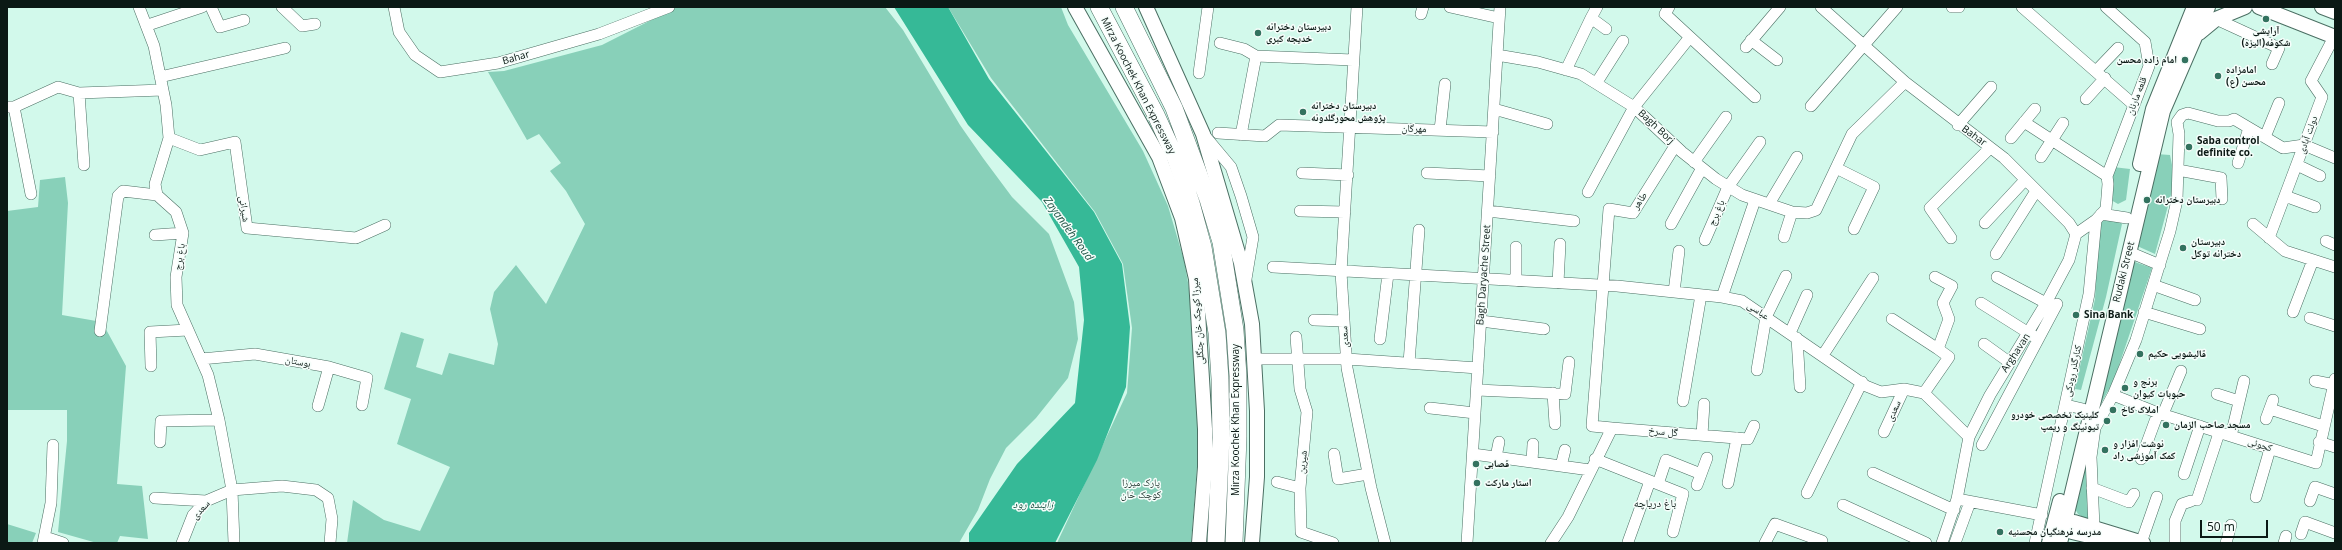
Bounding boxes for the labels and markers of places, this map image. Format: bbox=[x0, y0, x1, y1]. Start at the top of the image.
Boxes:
marker: آرایشی شکوفه(الیزه) bbox=[2261, 14, 2271, 24]
place label: دبیرستان دخترانه خدیجه کبری bbox=[1266, 21, 1331, 44]
place label: آرایشی شکوفه(الیزه) bbox=[2241, 25, 2291, 48]
marker: دبیرستان دخترانه خدیجه کبری bbox=[1253, 28, 1263, 38]
place label: امام زاده محسن bbox=[2117, 54, 2177, 66]
marker: امام زاده محسن bbox=[2180, 55, 2190, 65]
place label: امامزاده محسن (ع) bbox=[2226, 64, 2266, 88]
marker: امامزاده محسن (ع) bbox=[2213, 71, 2223, 81]
place label: دبیرستان دخترانه پژوهش محورگلدونه bbox=[1311, 100, 1386, 124]
marker: دبیرستان دخترانه پژوهش محورگلدونه bbox=[1298, 107, 1308, 117]
place label: Saba control definite co. bbox=[2197, 135, 2260, 158]
marker: Saba control definite co. bbox=[2184, 142, 2194, 152]
place label: دبیرستان دخترانه bbox=[2155, 194, 2220, 206]
marker: دبیرستان دخترانه bbox=[2142, 195, 2152, 205]
place label: دبیرستان دخترانه توکل bbox=[2191, 236, 2241, 260]
marker: دبیرستان دخترانه توکل bbox=[2178, 243, 2188, 253]
place label: Sina Bank bbox=[2084, 309, 2133, 321]
marker: Sina Bank bbox=[2071, 310, 2081, 320]
place label: قالیشویی حکیم bbox=[2148, 348, 2206, 360]
marker: قالیشویی حکیم bbox=[2135, 349, 2145, 359]
place label: برنج و حبوبات کیوان bbox=[2133, 376, 2185, 400]
marker: برنج و حبوبات کیوان bbox=[2120, 383, 2130, 393]
place label: املاک کاخ bbox=[2121, 404, 2159, 416]
marker: املاک کاخ bbox=[2108, 405, 2118, 415]
place label: کلینیک تخصصی خودرو تیونینگ و ریمپ bbox=[2011, 409, 2099, 432]
marker: کلینیک تخصصی خودرو تیونینگ و ریمپ bbox=[2102, 416, 2112, 426]
place label: مسجد صاحب الزمان bbox=[2174, 419, 2250, 431]
marker: مسجد صاحب الزمان bbox=[2161, 420, 2171, 430]
place label: نوشت افزار و کمک آموزشی راد bbox=[2113, 438, 2176, 462]
marker: نوشت افزار و کمک آموزشی راد bbox=[2100, 445, 2110, 455]
place label: قصابی bbox=[1484, 458, 1509, 470]
marker: قصابی bbox=[1471, 459, 1481, 469]
place label: استار مارکت bbox=[1485, 477, 1532, 489]
marker: استار مارکت bbox=[1472, 478, 1482, 488]
place label: مدرسه فرهنگیان محسنیه bbox=[2008, 526, 2101, 538]
marker: مدرسه فرهنگیان محسنیه bbox=[1995, 527, 2005, 537]

